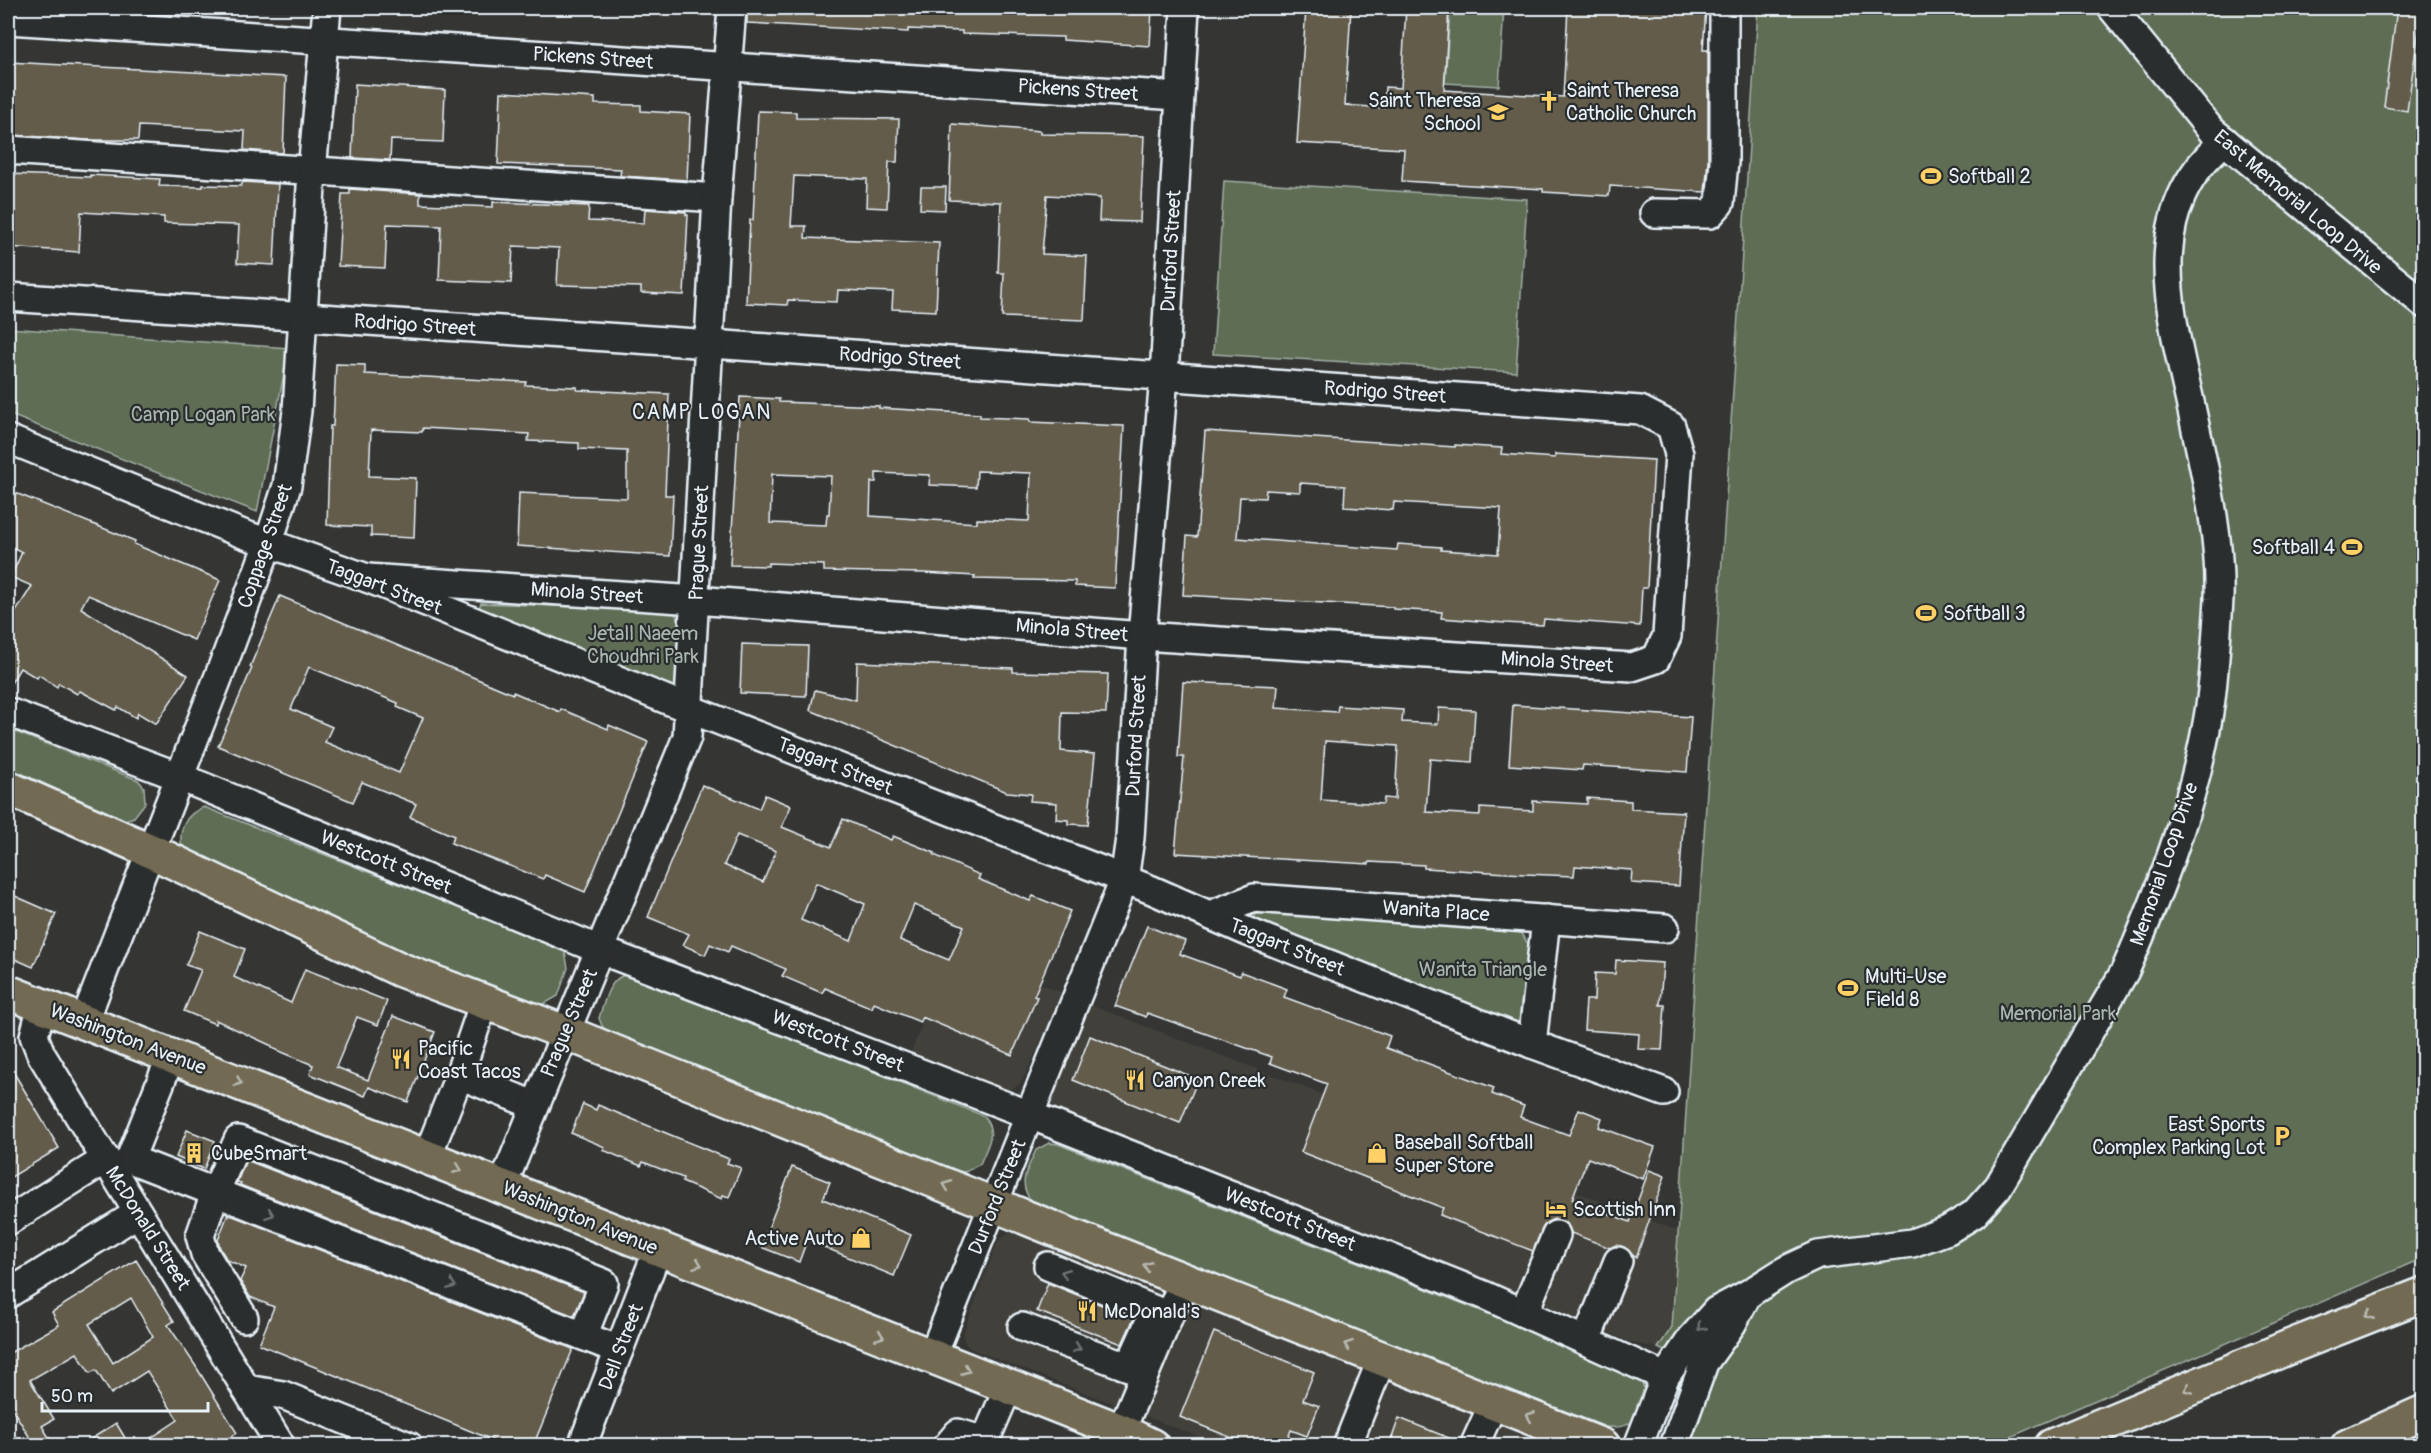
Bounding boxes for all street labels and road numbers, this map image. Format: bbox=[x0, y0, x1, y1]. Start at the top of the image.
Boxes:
street label: Pickens Street bbox=[532, 41, 655, 75]
street label: Pickens Street bbox=[1017, 73, 1140, 107]
street label: East Memorial Loop Drive bbox=[2209, 124, 2387, 280]
street label: Durford Street bbox=[1155, 188, 1187, 313]
street label: Rodrigo Street bbox=[353, 308, 478, 342]
street label: Rodrigo Street bbox=[838, 341, 963, 375]
street label: Rodrigo Street bbox=[1323, 375, 1448, 409]
street label: Coppage Street bbox=[232, 480, 298, 612]
street label: Prague Street bbox=[683, 484, 715, 601]
street label: Taggart Street bbox=[322, 553, 446, 621]
street label: Minola Street bbox=[530, 577, 645, 609]
street label: Minola Street bbox=[1015, 613, 1130, 647]
street label: Minola Street bbox=[1500, 646, 1615, 678]
street label: Durford Street bbox=[1120, 673, 1152, 798]
street label: Taggart Street bbox=[774, 731, 897, 801]
street label: Memorial Loop Drive bbox=[2124, 779, 2204, 949]
street label: Westcott Street bbox=[317, 824, 456, 900]
street label: Wanita Place bbox=[1382, 895, 1491, 927]
street label: Taggart Street bbox=[1226, 912, 1349, 982]
street label: Prague Street bbox=[535, 964, 603, 1081]
street label: Washington Avenue bbox=[46, 998, 210, 1080]
street label: Westcott Street bbox=[768, 1004, 908, 1078]
street label: Durford Street bbox=[963, 1135, 1032, 1258]
street label: McDonald Street bbox=[100, 1161, 197, 1295]
street label: Washington Avenue bbox=[499, 1175, 661, 1261]
street label: Westcott Street bbox=[1221, 1181, 1360, 1257]
street label: Dell Street bbox=[593, 1299, 649, 1394]

